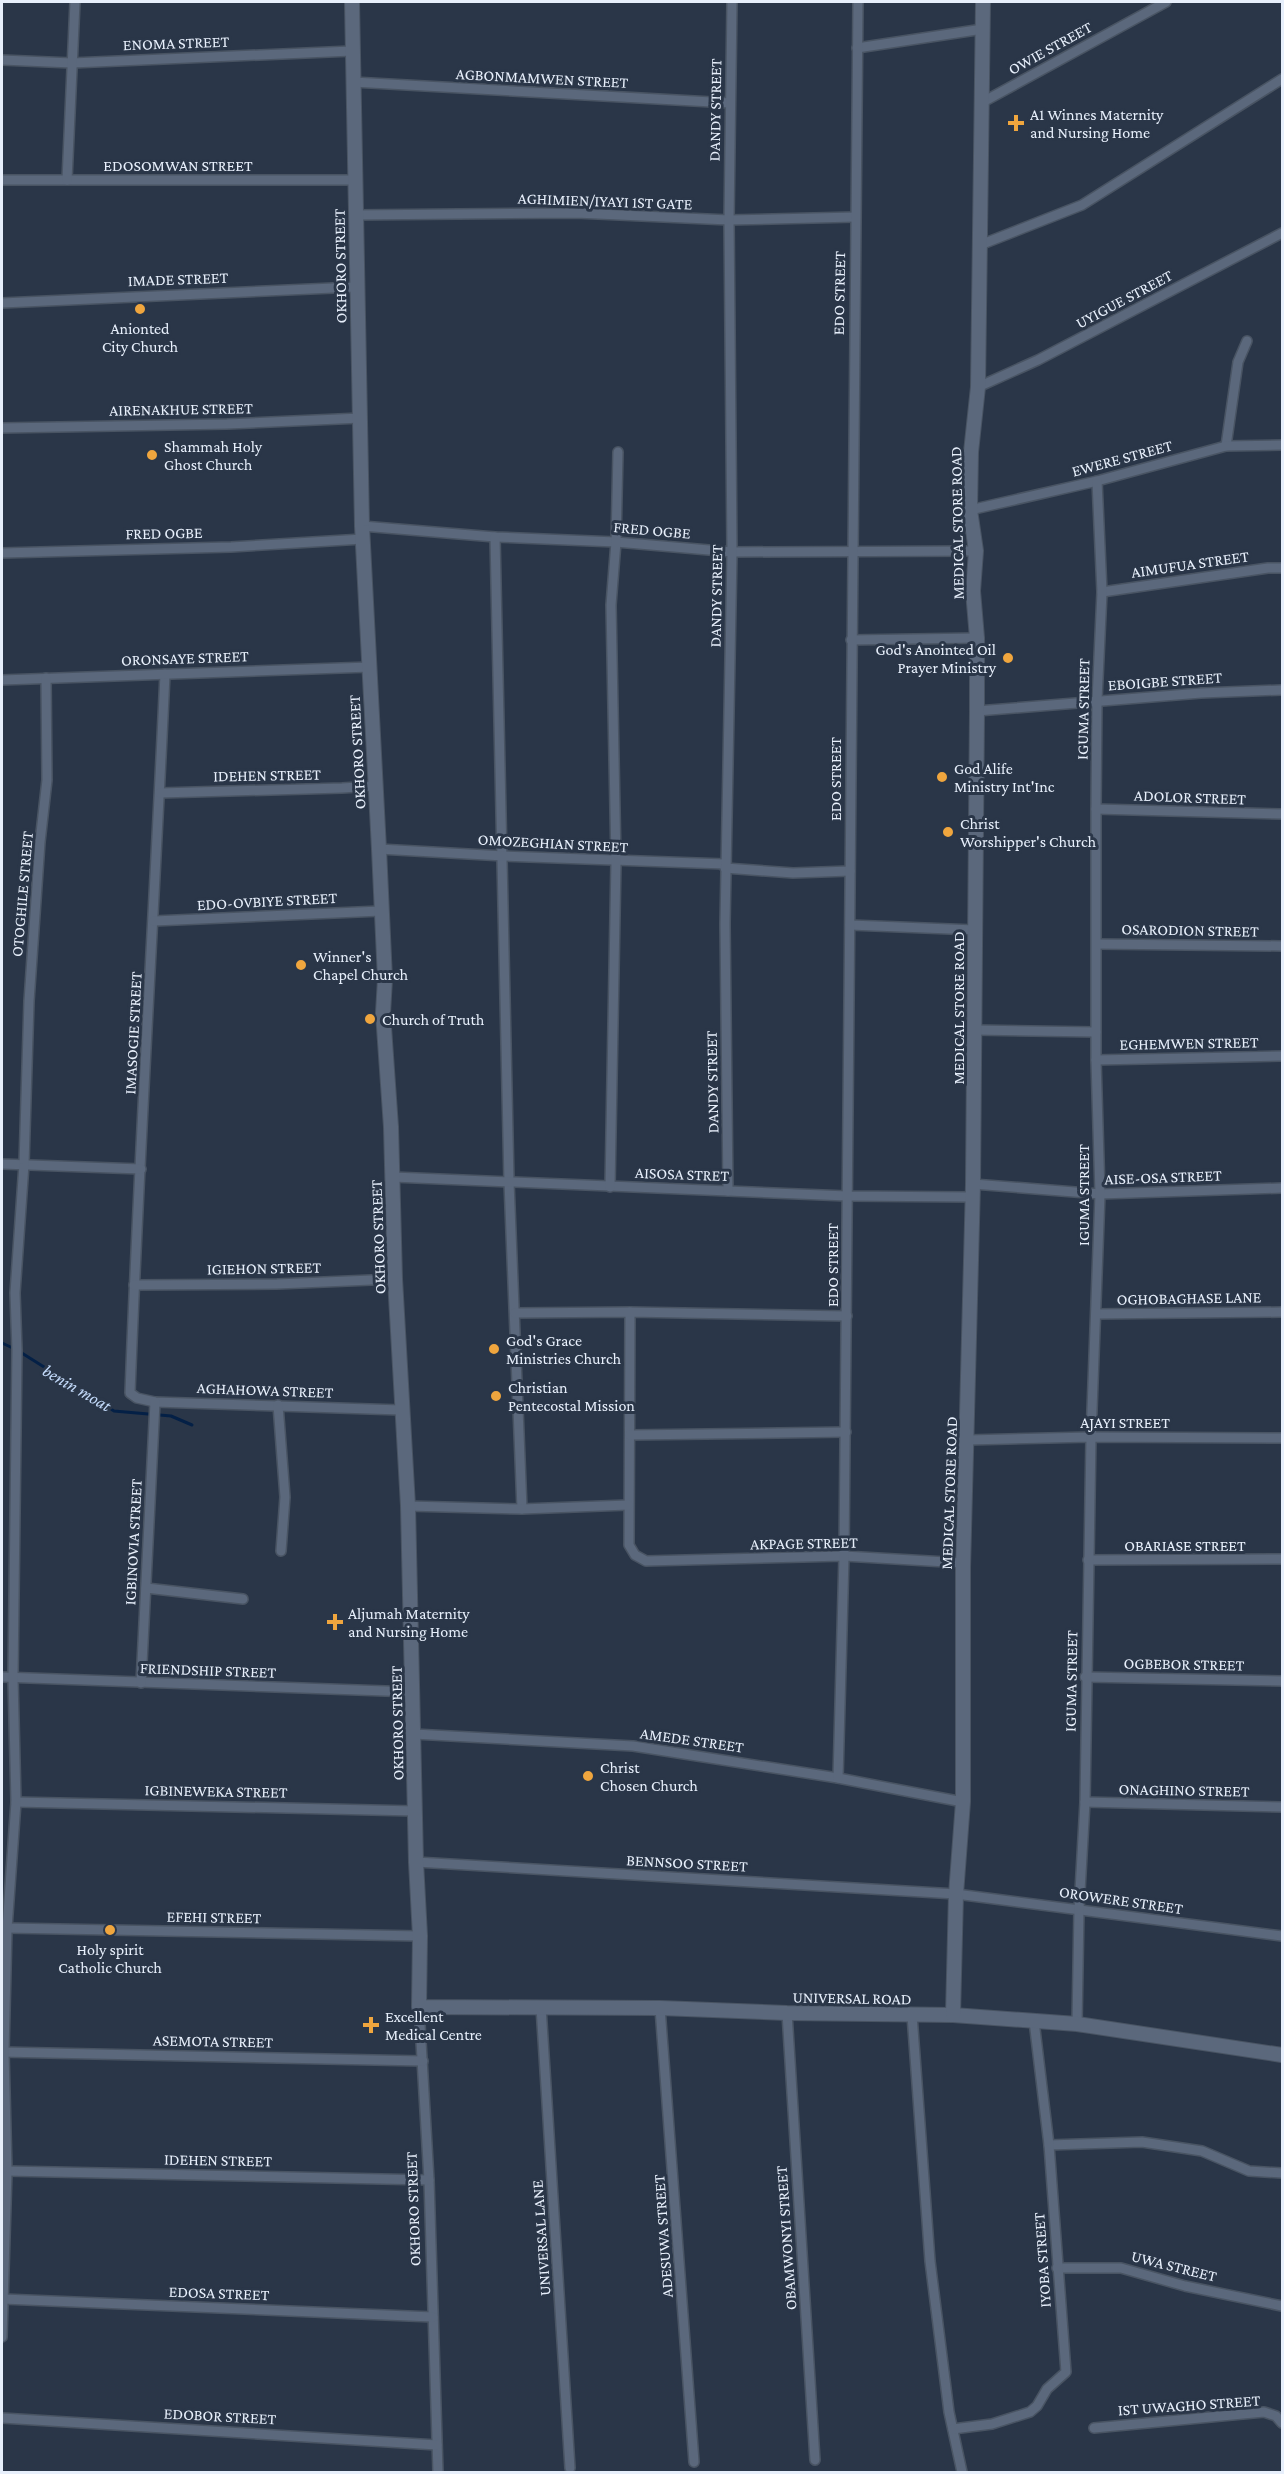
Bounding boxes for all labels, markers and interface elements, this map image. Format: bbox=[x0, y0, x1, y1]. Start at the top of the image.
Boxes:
street label: OWIE STREET bbox=[1005, 18, 1095, 78]
street label: ENOMA STREET bbox=[123, 33, 230, 53]
street label: DANDY STREET bbox=[706, 58, 724, 162]
street label: AGBONMAMWEN STREET bbox=[455, 65, 629, 91]
place label: A1 Winnes Maternity and Nursing Home bbox=[1030, 106, 1164, 142]
marker: A1 Winnes Maternity and Nursing Home bbox=[1007, 114, 1025, 132]
street label: EDOSOMWAN STREET bbox=[103, 157, 253, 174]
street label: AGHIMIEN/IYAYI 1ST GATE bbox=[517, 189, 693, 213]
street label: OKHORO STREET bbox=[330, 208, 349, 323]
street label: EDO STREET bbox=[830, 251, 848, 335]
street label: UYIGUE STREET bbox=[1073, 266, 1175, 332]
street label: IMADE STREET bbox=[127, 269, 229, 289]
marker: Anionted City Church bbox=[133, 302, 147, 316]
place label: Anionted City Church bbox=[102, 320, 179, 356]
street label: AIRENAKHUE STREET bbox=[109, 399, 253, 419]
street label: EWERE STREET bbox=[1070, 436, 1174, 480]
place label: Shammah Holy Ghost Church bbox=[164, 438, 263, 473]
street label: MEDICAL STORE ROAD bbox=[947, 446, 967, 600]
marker: Shammah Holy Ghost Church bbox=[145, 448, 159, 462]
street label: FRED OGBE bbox=[613, 518, 692, 542]
street label: FRED OGBE bbox=[125, 524, 203, 542]
street label: DANDY STREET bbox=[707, 544, 725, 648]
street label: AIMUFUA STREET bbox=[1130, 547, 1250, 581]
place label: God's Anointed Oil Prayer Ministry bbox=[875, 641, 997, 677]
street label: ORONSAYE STREET bbox=[121, 647, 249, 669]
marker: God's Anointed Oil Prayer Ministry bbox=[1001, 651, 1015, 665]
street label: IGUMA STREET bbox=[1074, 658, 1092, 760]
street label: EBOIGBE STREET bbox=[1107, 669, 1223, 693]
street label: OKHORO STREET bbox=[345, 694, 368, 810]
street label: EDO STREET bbox=[827, 737, 844, 821]
place label: God Alife Ministry Int'Inc bbox=[954, 760, 1055, 796]
street label: IDEHEN STREET bbox=[213, 766, 321, 784]
marker: God Alife Ministry Int'Inc bbox=[935, 770, 949, 784]
street label: ADOLOR STREET bbox=[1134, 787, 1247, 807]
place label: Christ Worshipper's Church bbox=[960, 815, 1096, 851]
marker: Christ Worshipper's Church bbox=[941, 825, 955, 839]
street label: OTOGHILE STREET bbox=[8, 830, 36, 958]
street label: OMOZEGHIAN STREET bbox=[477, 831, 629, 855]
street label: EDO-OVBIYE STREET bbox=[196, 889, 338, 913]
street label: OSARODION STREET bbox=[1121, 920, 1259, 940]
street label: MEDICAL STORE ROAD bbox=[950, 931, 967, 1085]
place label: Winner's Chapel Church bbox=[313, 948, 408, 984]
marker: Winner's Chapel Church bbox=[294, 958, 308, 972]
street label: IMASOGIE STREET bbox=[121, 971, 145, 1095]
place label: Church of Truth bbox=[382, 1011, 485, 1028]
marker: Church of Truth bbox=[363, 1012, 377, 1026]
street label: DANDY STREET bbox=[703, 1030, 721, 1134]
street label: EGHEMWEN STREET bbox=[1119, 1033, 1259, 1053]
street label: IGUMA STREET bbox=[1075, 1144, 1092, 1246]
street label: AISOSA STRET bbox=[635, 1164, 730, 1184]
street label: AISE-OSA STREET bbox=[1104, 1166, 1222, 1188]
street label: OKHORO STREET bbox=[367, 1179, 388, 1295]
street label: EDO STREET bbox=[824, 1223, 841, 1307]
street label: IGIEHON STREET bbox=[207, 1258, 322, 1277]
street label: OGHOBAGHASE LANE bbox=[1116, 1288, 1262, 1308]
place label: God's Grace Ministries Church bbox=[506, 1332, 621, 1367]
marker: God's Grace Ministries Church bbox=[487, 1342, 501, 1356]
water label: benin moat bbox=[39, 1360, 115, 1416]
street label: AGHAHOWA STREET bbox=[196, 1379, 334, 1401]
place label: Christian Pentecostal Mission bbox=[508, 1379, 635, 1414]
marker: Christian Pentecostal Mission bbox=[489, 1389, 503, 1403]
street label: AJAYI STREET bbox=[1080, 1414, 1170, 1432]
street label: MEDICAL STORE ROAD bbox=[938, 1416, 960, 1570]
street label: IGBINOVIA STREET bbox=[121, 1478, 145, 1606]
street label: AKPAGE STREET bbox=[750, 1534, 858, 1552]
street label: OBARIASE STREET bbox=[1124, 1537, 1246, 1554]
place label: Aljumah Maternity and Nursing Home bbox=[348, 1605, 470, 1641]
marker: Aljumah Maternity and Nursing Home bbox=[326, 1613, 344, 1631]
street label: IGUMA STREET bbox=[1062, 1630, 1080, 1732]
street label: OGBEBOR STREET bbox=[1124, 1654, 1245, 1674]
street label: FRIENDSHIP STREET bbox=[140, 1659, 277, 1681]
street label: OKHORO STREET bbox=[387, 1665, 406, 1780]
street label: AMEDE STREET bbox=[639, 1724, 745, 1756]
place label: Christ Chosen Church bbox=[600, 1759, 698, 1794]
marker: Christ Chosen Church bbox=[581, 1769, 595, 1783]
street label: ONAGHINO STREET bbox=[1118, 1780, 1250, 1800]
street label: IGBINEWEKA STREET bbox=[144, 1781, 288, 1801]
street label: BENNSOO STREET bbox=[626, 1851, 748, 1875]
street label: OROWERE STREET bbox=[1058, 1883, 1184, 1917]
street label: EFEHI STREET bbox=[167, 1908, 262, 1926]
marker: Holy spirit Catholic Church bbox=[103, 1923, 117, 1937]
place label: Holy spirit Catholic Church bbox=[58, 1941, 162, 1976]
street label: UNIVERSAL ROAD bbox=[792, 1988, 912, 2008]
place label: Excellent Medical Centre bbox=[385, 2008, 482, 2043]
marker: Excellent Medical Centre bbox=[362, 2016, 380, 2034]
street label: ASEMOTA STREET bbox=[153, 2031, 274, 2051]
street label: IDEHEN STREET bbox=[164, 2151, 272, 2169]
street label: OKHORO STREET bbox=[402, 2151, 423, 2267]
street label: OBAMWONYI STREET bbox=[772, 2165, 800, 2311]
street label: ADESUWA STREET bbox=[650, 2174, 676, 2298]
street label: UNIVERSAL LANE bbox=[528, 2179, 554, 2297]
street label: IYOBA STREET bbox=[1030, 2212, 1054, 2308]
street label: UWA STREET bbox=[1129, 2247, 1219, 2285]
street label: EDOSA STREET bbox=[168, 2283, 270, 2303]
street label: IST UWAGHO STREET bbox=[1117, 2392, 1261, 2418]
street label: EDOBOR STREET bbox=[163, 2405, 277, 2427]

